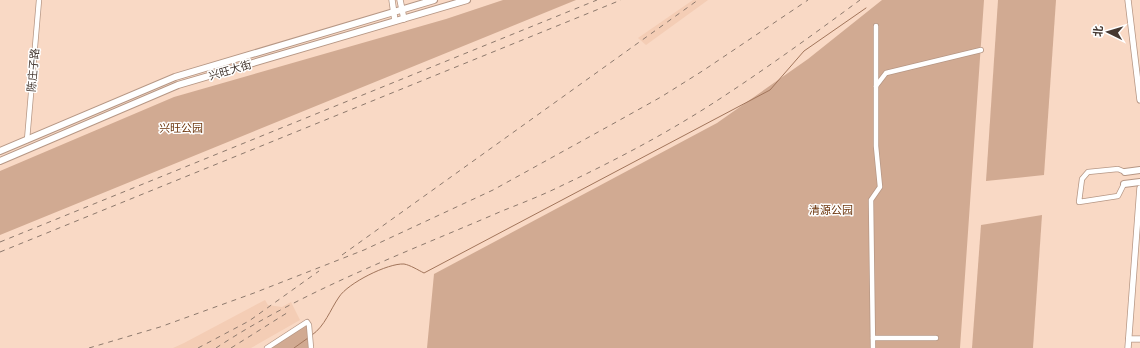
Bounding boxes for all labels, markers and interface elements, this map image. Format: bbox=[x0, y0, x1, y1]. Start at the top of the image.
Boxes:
north arrow bbox=[1088, 12, 1128, 52]
text: 北 bbox=[1091, 25, 1105, 37]
street label: 陈庄子路 bbox=[24, 47, 42, 93]
street label: 兴旺大街 bbox=[207, 57, 253, 83]
park label: 兴旺公园 bbox=[159, 121, 203, 135]
park label: 清源公园 bbox=[809, 203, 853, 217]

